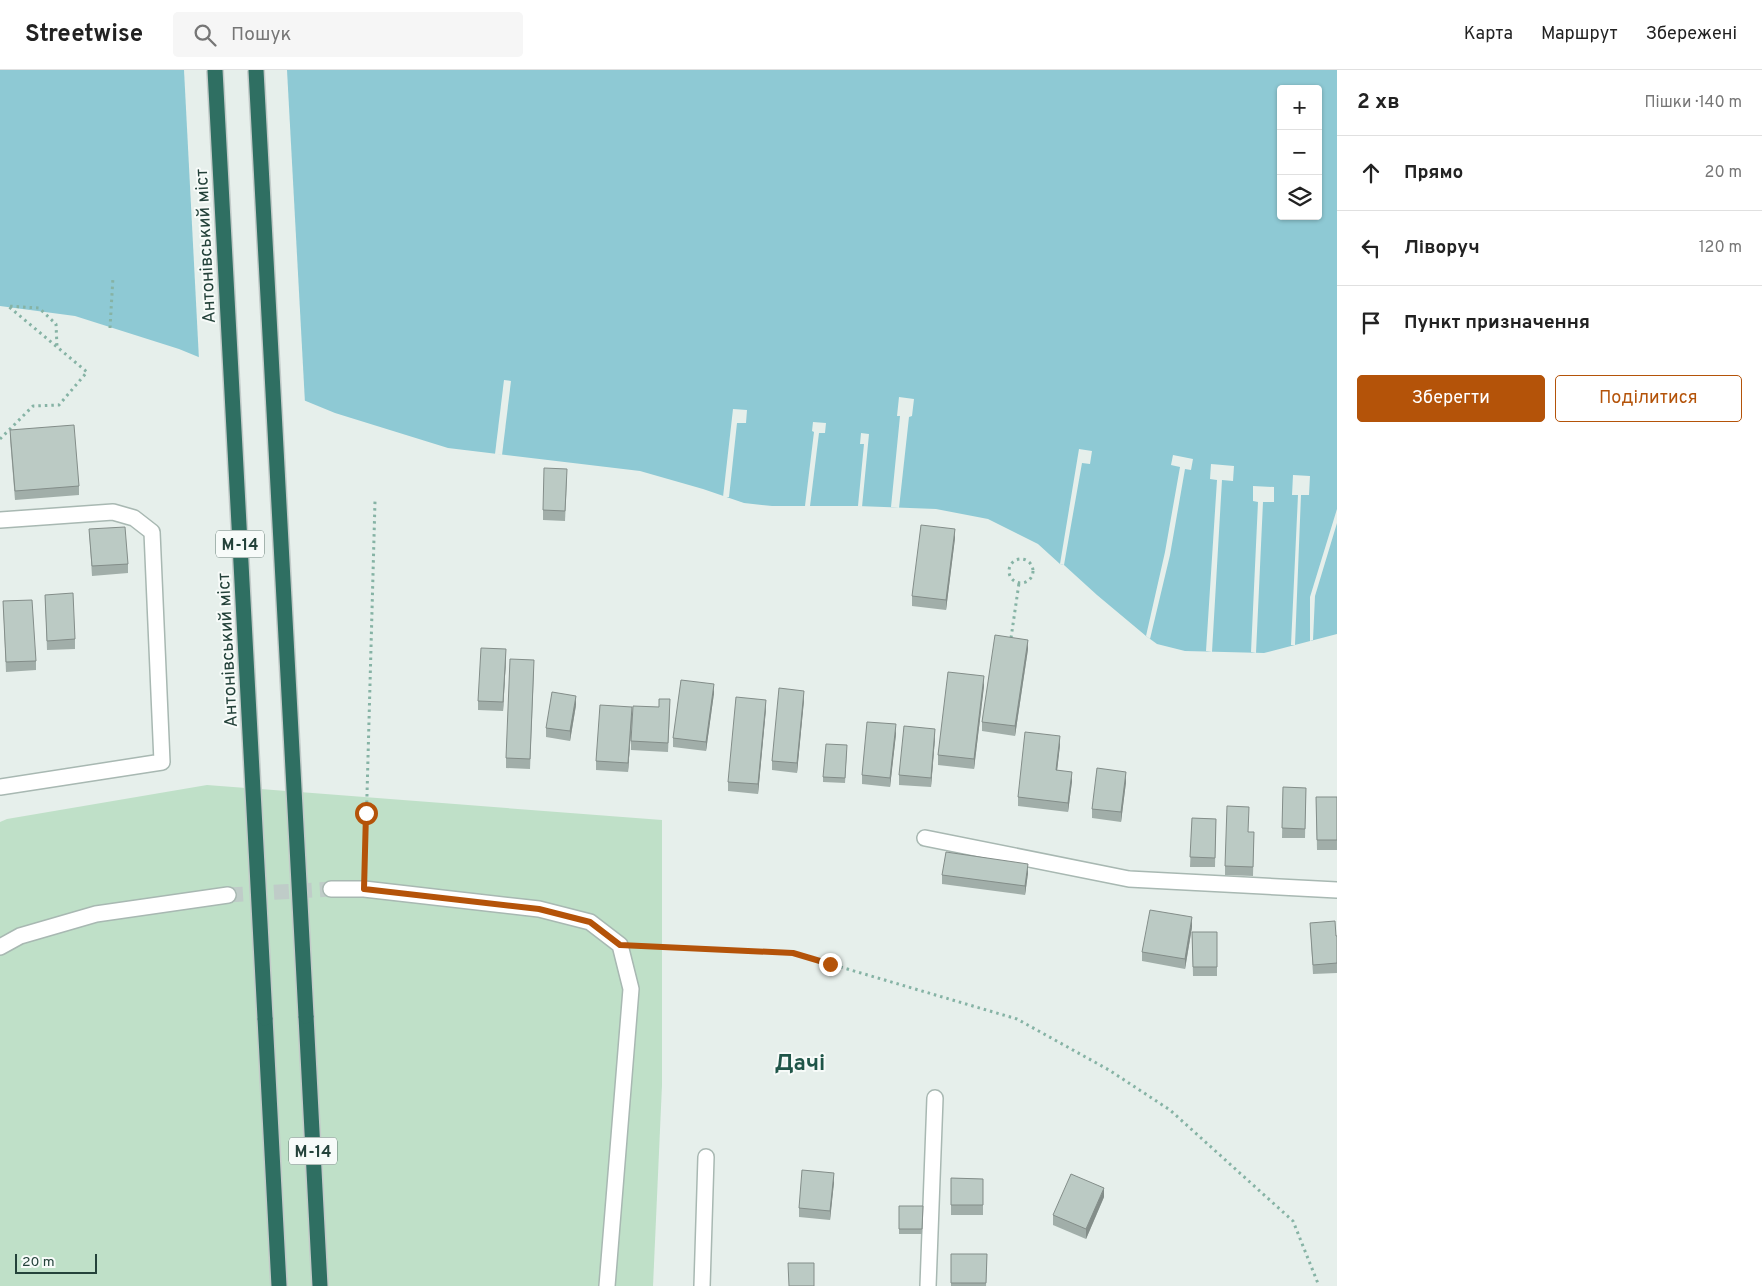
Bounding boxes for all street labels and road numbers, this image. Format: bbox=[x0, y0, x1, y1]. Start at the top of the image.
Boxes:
street label: Антонівський міст bbox=[191, 168, 222, 324]
road number: М-14 bbox=[216, 530, 264, 558]
street label: Антонівський міст bbox=[213, 572, 244, 728]
road number: М-14 bbox=[289, 1138, 337, 1164]

